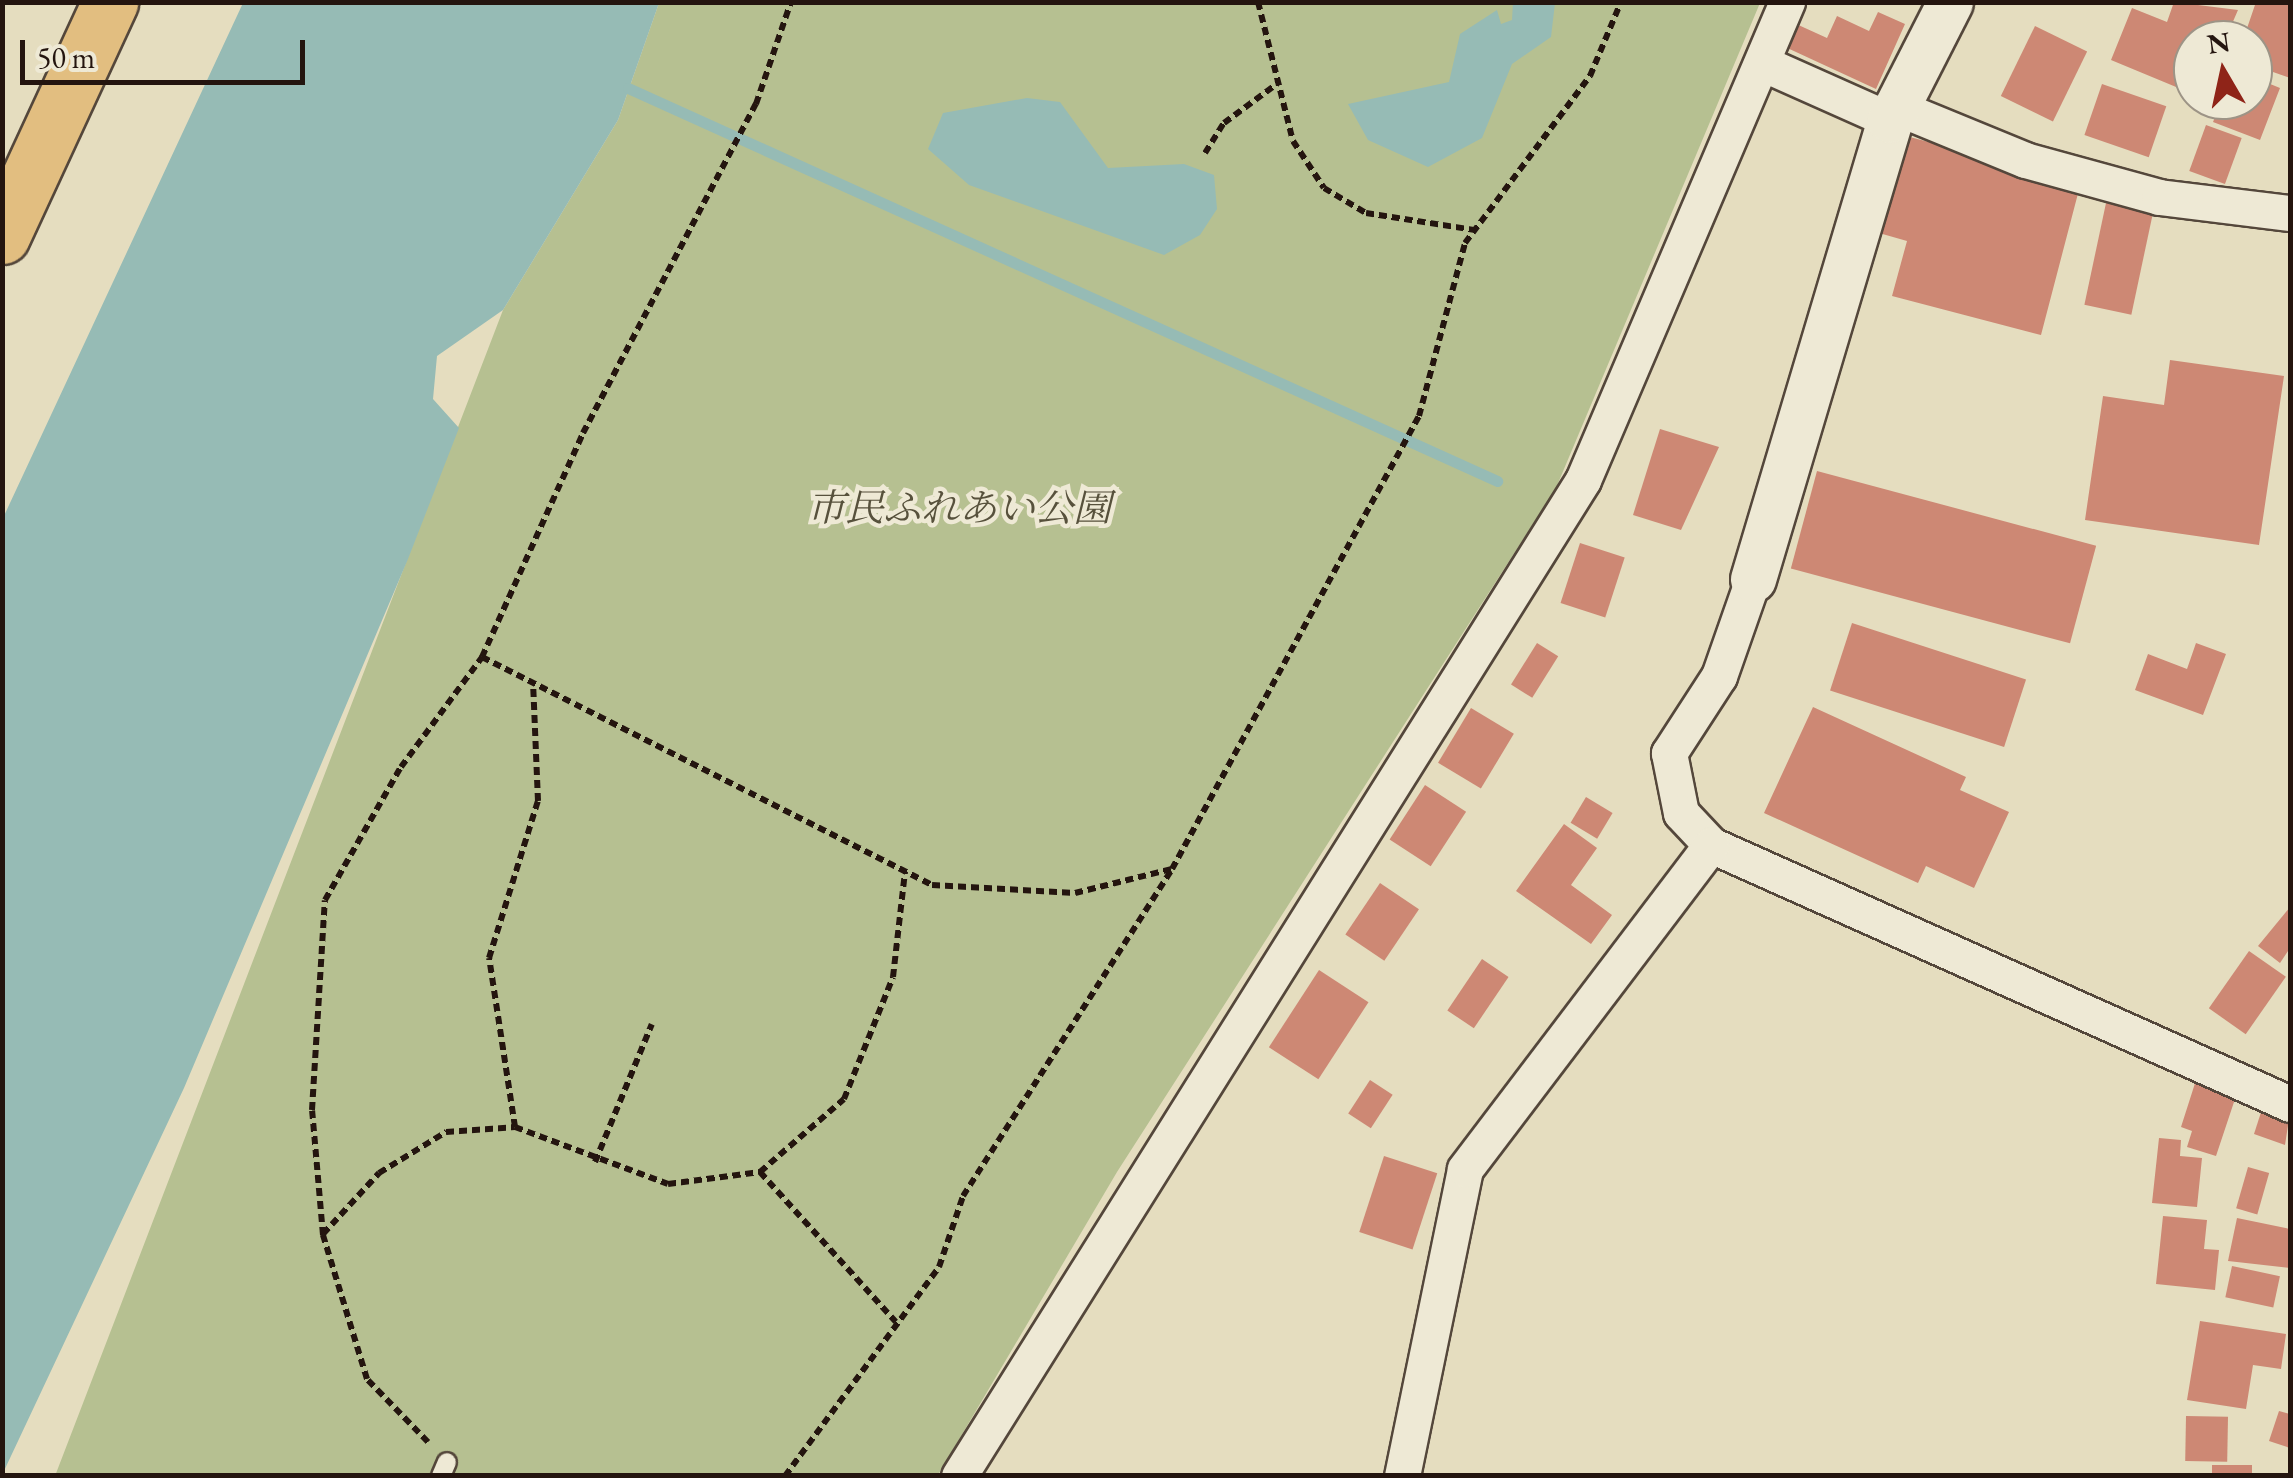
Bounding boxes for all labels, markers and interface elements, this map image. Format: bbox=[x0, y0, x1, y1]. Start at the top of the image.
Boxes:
scale bar bbox=[25, 20, 310, 82]
north arrow bbox=[2173, 20, 2273, 120]
text: N bbox=[2205, 23, 2233, 62]
text: 50 m bbox=[37, 38, 95, 77]
park label: 市民ふれあい公園 bbox=[807, 485, 1111, 531]

